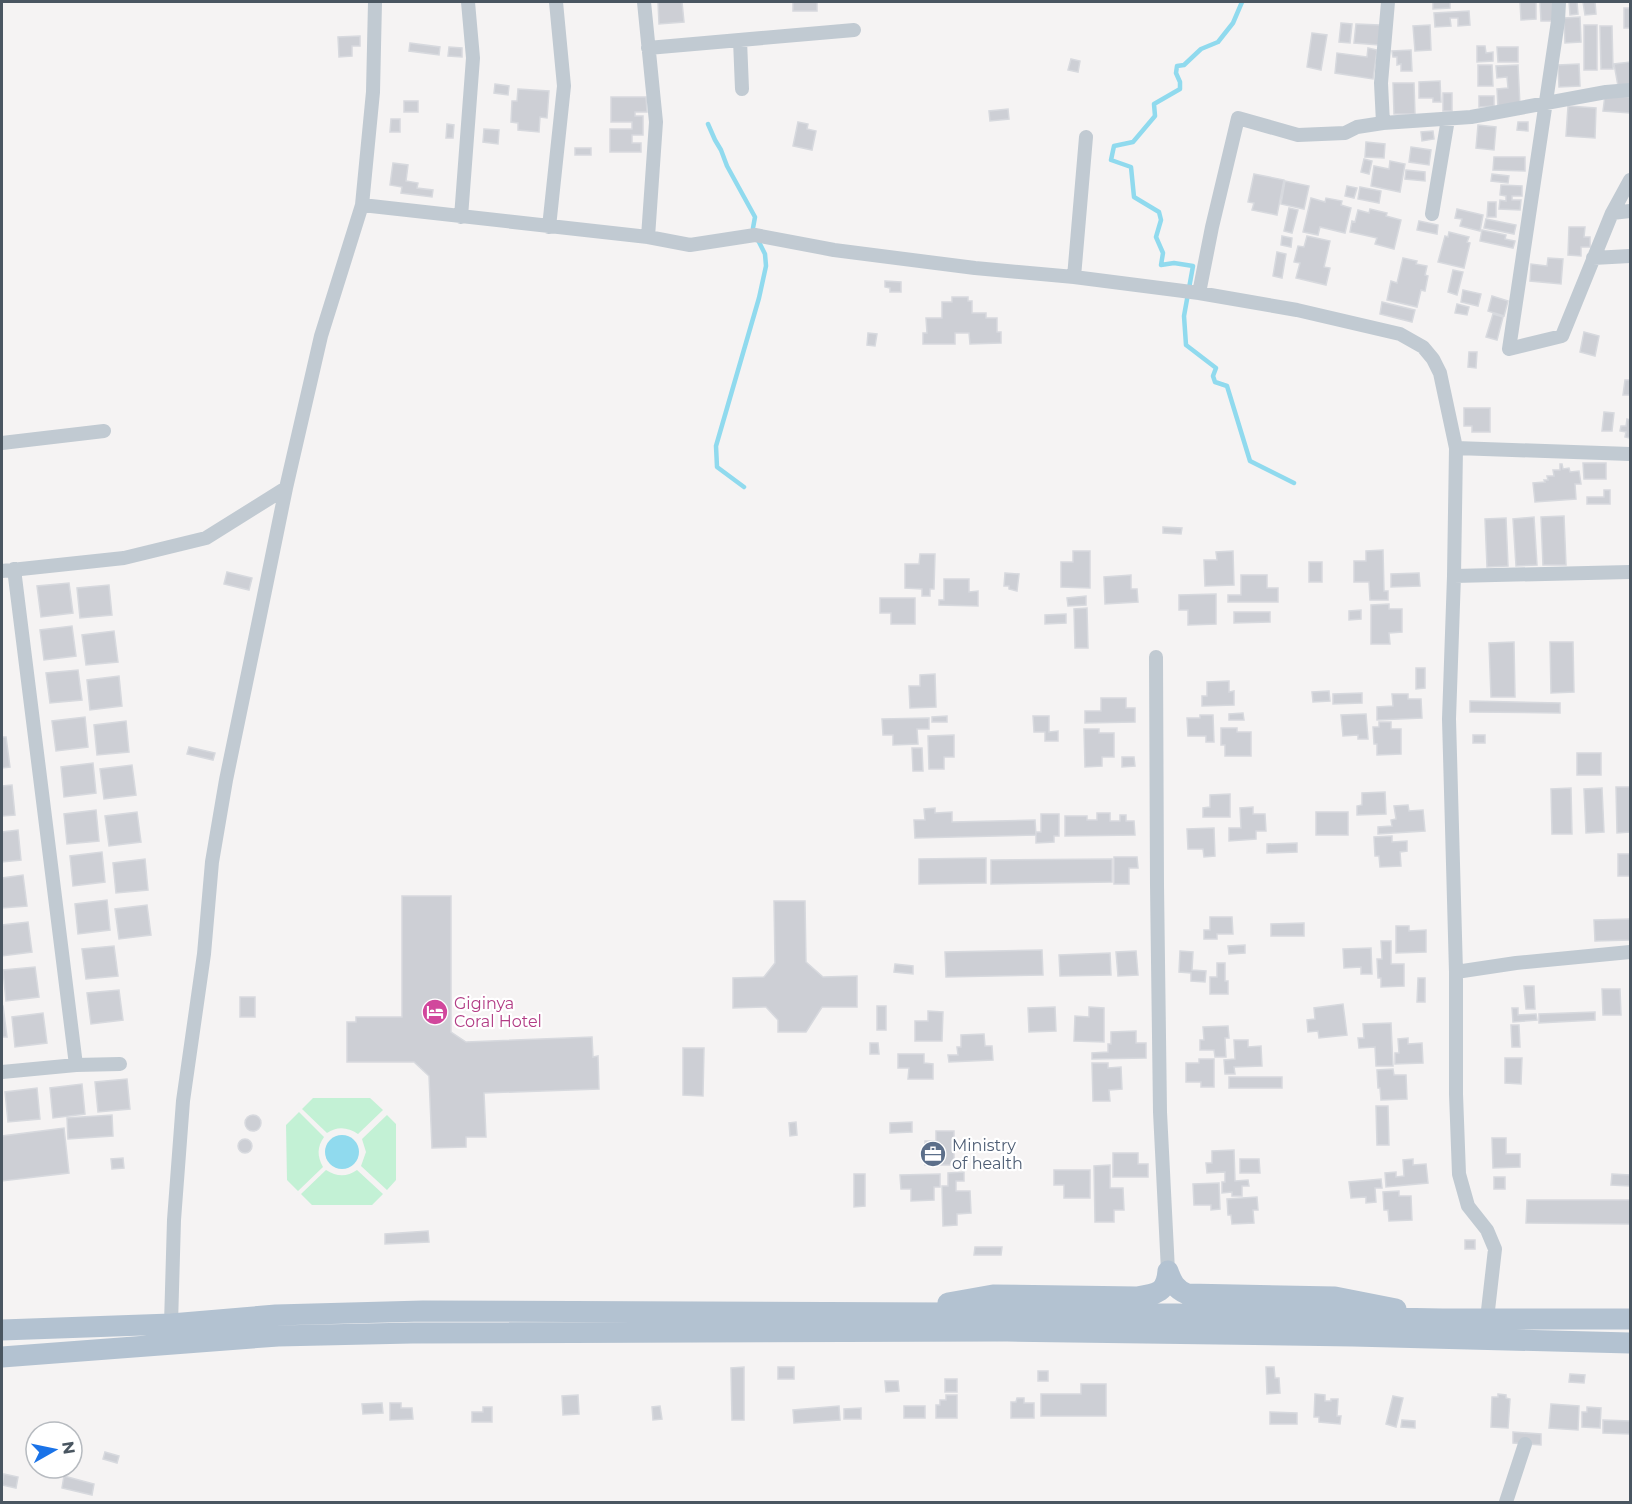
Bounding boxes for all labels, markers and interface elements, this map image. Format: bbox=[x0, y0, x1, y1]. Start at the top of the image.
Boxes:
place label: Giginya Coral Hotel bbox=[454, 994, 542, 1031]
hotel icon: Giginya Coral Hotel bbox=[420, 997, 450, 1027]
place label: Ministry of health bbox=[952, 1136, 1023, 1173]
office icon: Ministry of health bbox=[918, 1139, 948, 1169]
north arrow bbox=[24, 1420, 84, 1480]
text: N bbox=[58, 1440, 79, 1456]

